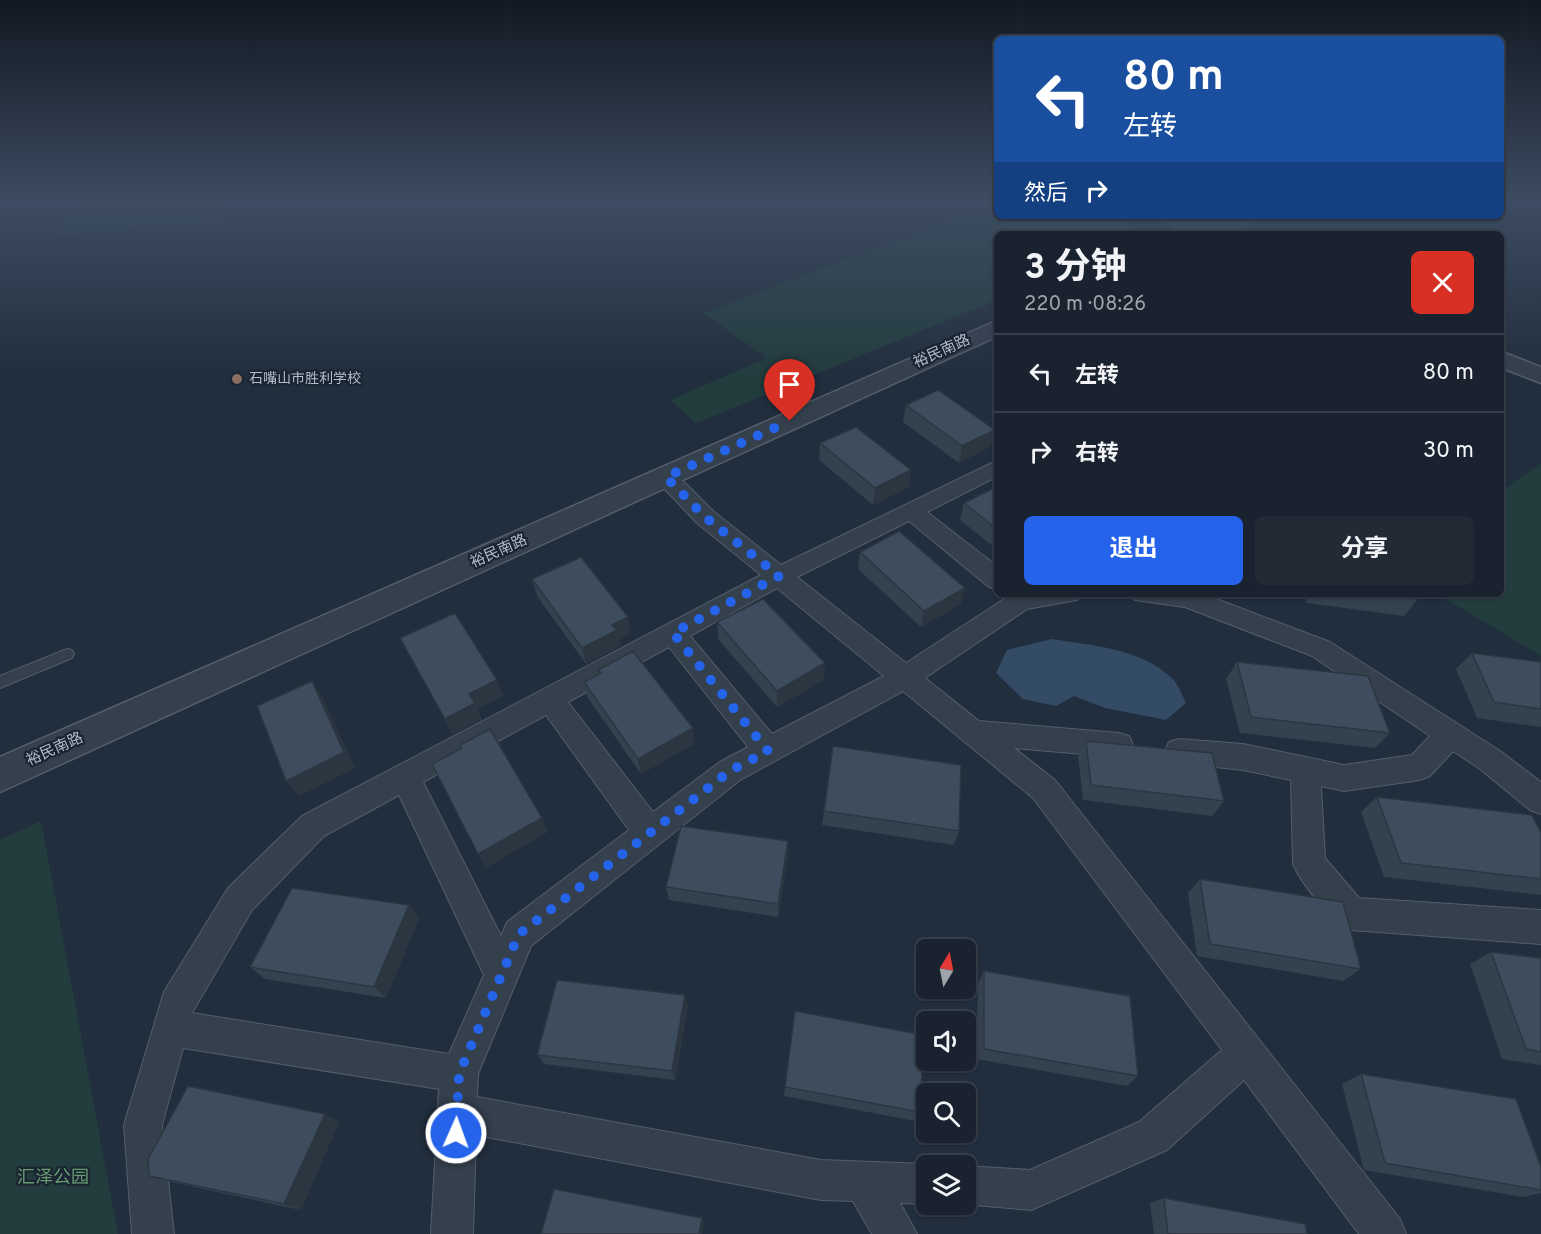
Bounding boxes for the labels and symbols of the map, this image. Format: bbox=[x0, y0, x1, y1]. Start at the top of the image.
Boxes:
street label: 裕民南路 bbox=[911, 331, 973, 373]
pin bbox=[764, 359, 815, 421]
place label: 石嘴山市胜利学校 bbox=[249, 370, 361, 388]
marker: 石嘴山市胜利学校 bbox=[230, 372, 244, 386]
street label: 裕民南路 bbox=[468, 531, 530, 573]
street label: 裕民南路 bbox=[24, 729, 86, 771]
north arrow bbox=[916, 939, 976, 999]
position arrow bbox=[424, 1101, 488, 1165]
park label: 汇泽公园 bbox=[17, 1167, 89, 1190]

